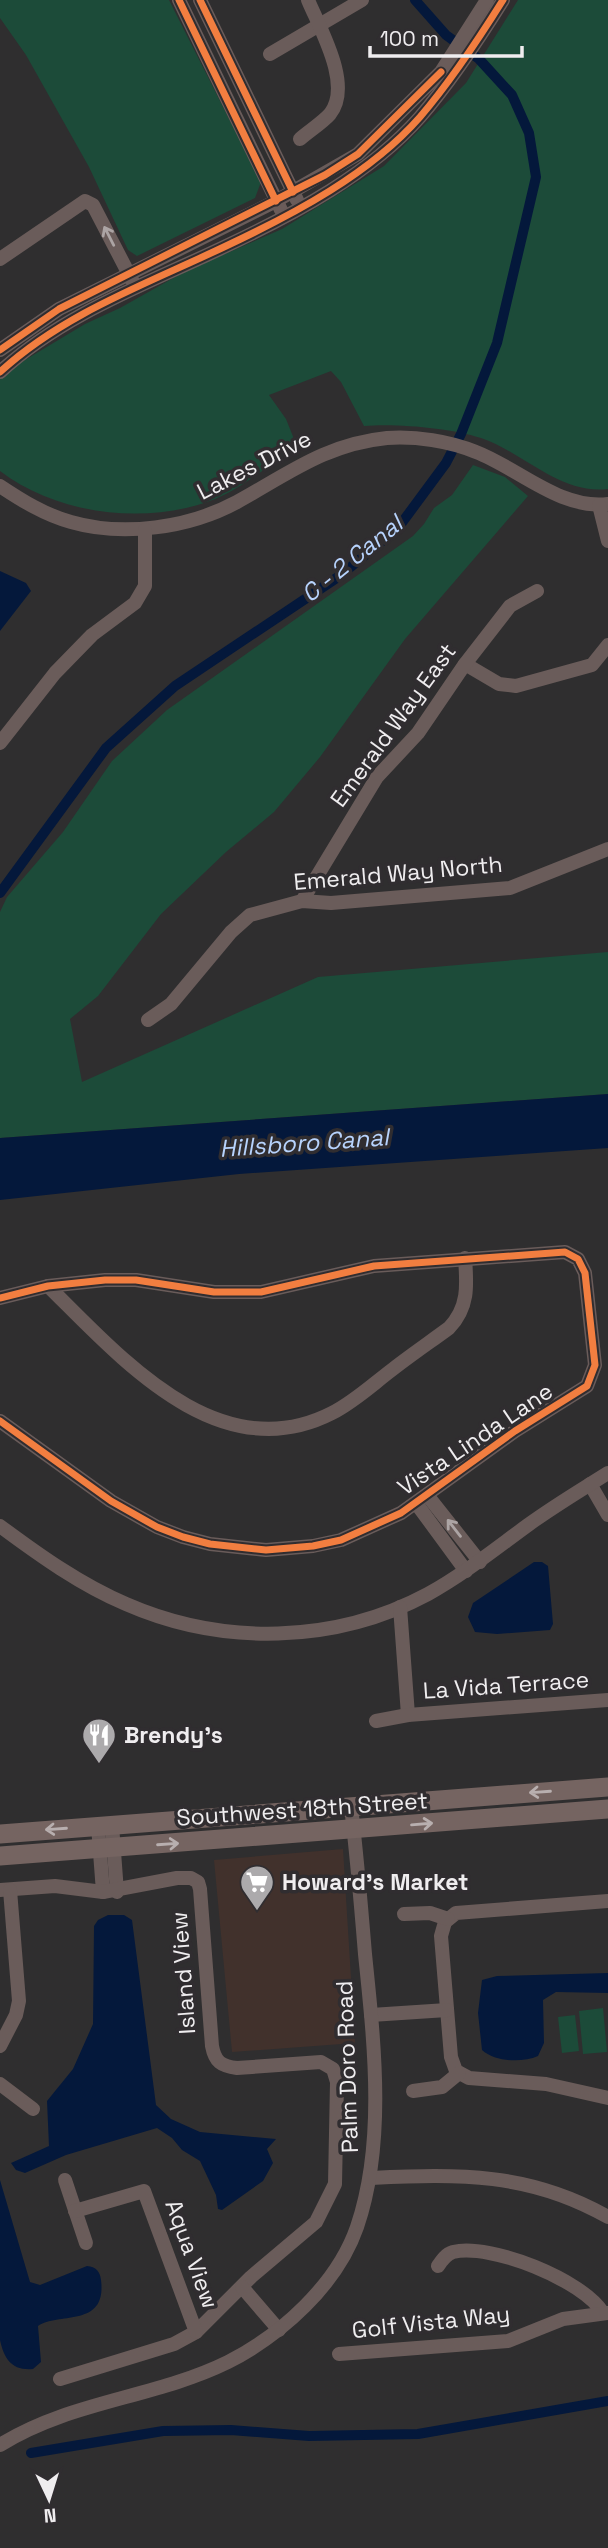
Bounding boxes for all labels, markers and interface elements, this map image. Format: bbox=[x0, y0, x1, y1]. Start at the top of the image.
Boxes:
scale bar bbox=[370, 14, 522, 58]
text: 100 m bbox=[380, 25, 439, 52]
one-way arrow bbox=[102, 226, 115, 247]
street label: Lakes Drive bbox=[192, 423, 316, 507]
water label: C - 2 Canal bbox=[295, 506, 411, 609]
street label: Emerald Way East bbox=[323, 637, 463, 813]
street label: Emerald Way North bbox=[292, 849, 504, 897]
water label: Hillsboro Canal bbox=[218, 1121, 393, 1164]
street label: Vista Linda Lane bbox=[392, 1376, 558, 1502]
one-way arrow bbox=[447, 1519, 462, 1538]
street label: La Vida Terrace bbox=[422, 1664, 590, 1706]
restaurant icon: Brendy's bbox=[80, 1716, 118, 1765]
place label: Brendy's bbox=[124, 1720, 223, 1750]
street label: Southwest 18th Street bbox=[175, 1785, 429, 1833]
one-way arrow bbox=[529, 1786, 552, 1799]
one-way arrow bbox=[410, 1817, 433, 1830]
one-way arrow bbox=[45, 1823, 68, 1836]
one-way arrow bbox=[156, 1837, 179, 1850]
supermarket icon: Howard's Market bbox=[238, 1863, 276, 1912]
place label: Howard's Market bbox=[282, 1867, 469, 1897]
street label: Island View bbox=[164, 1911, 202, 2035]
street label: Palm Doro Road bbox=[329, 1980, 365, 2154]
street label: Aqua View bbox=[158, 2195, 226, 2313]
street label: Golf Vista Way bbox=[350, 2299, 512, 2345]
north arrow bbox=[14, 2464, 84, 2534]
text: N bbox=[43, 2503, 57, 2528]

